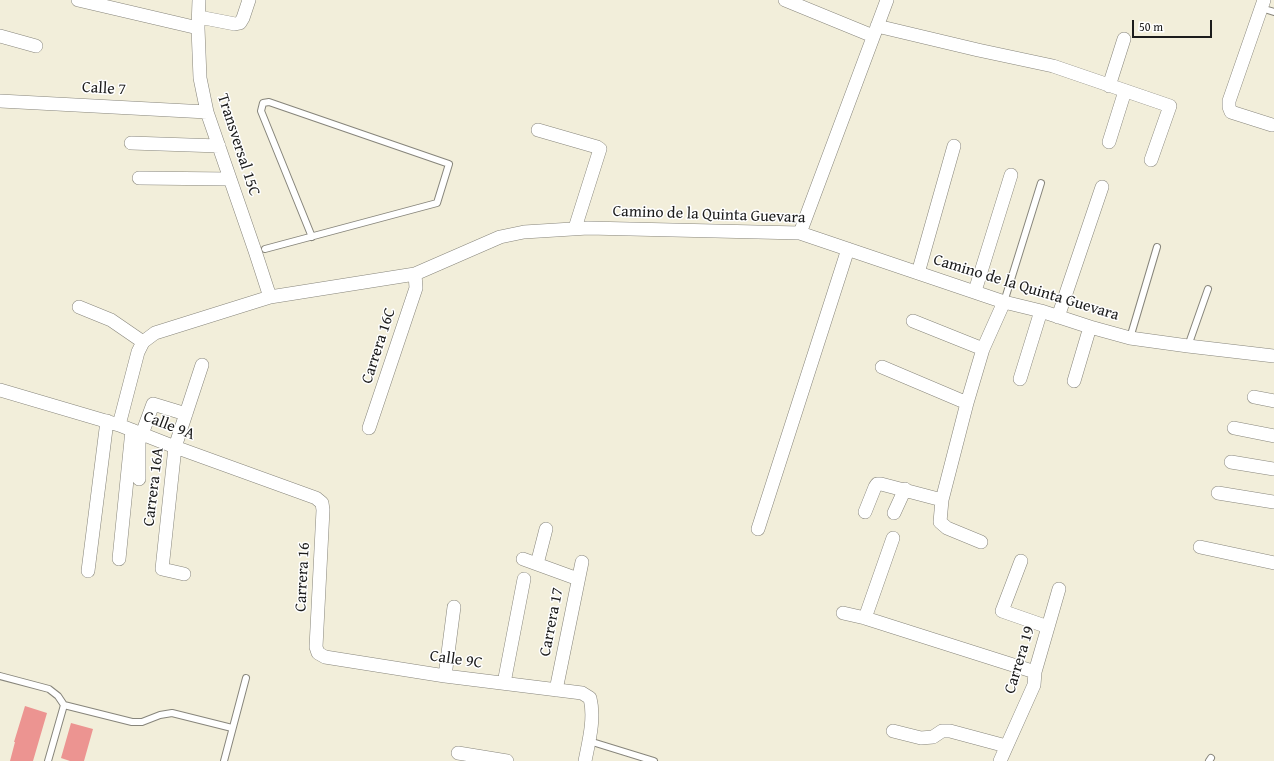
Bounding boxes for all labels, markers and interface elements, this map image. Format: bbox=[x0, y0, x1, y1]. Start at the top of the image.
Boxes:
scale bar bbox=[1134, 12, 1214, 38]
text: 50 m bbox=[1139, 18, 1163, 35]
street label: Calle 7 bbox=[82, 78, 126, 100]
street label: Transversal 15C bbox=[212, 92, 264, 198]
street label: Camino de la Quinta Guevara bbox=[612, 202, 806, 228]
street label: Camino de la Quinta Guevara bbox=[931, 251, 1121, 325]
street label: Carrera 16C bbox=[358, 306, 400, 386]
street label: Calle 9A bbox=[141, 407, 197, 445]
street label: Carrera 16A bbox=[140, 446, 168, 528]
street label: Carrera 16 bbox=[292, 542, 314, 612]
street label: Carrera 17 bbox=[536, 586, 568, 658]
street label: Carrera 19 bbox=[1001, 624, 1039, 696]
street label: Calle 9C bbox=[429, 647, 483, 673]

